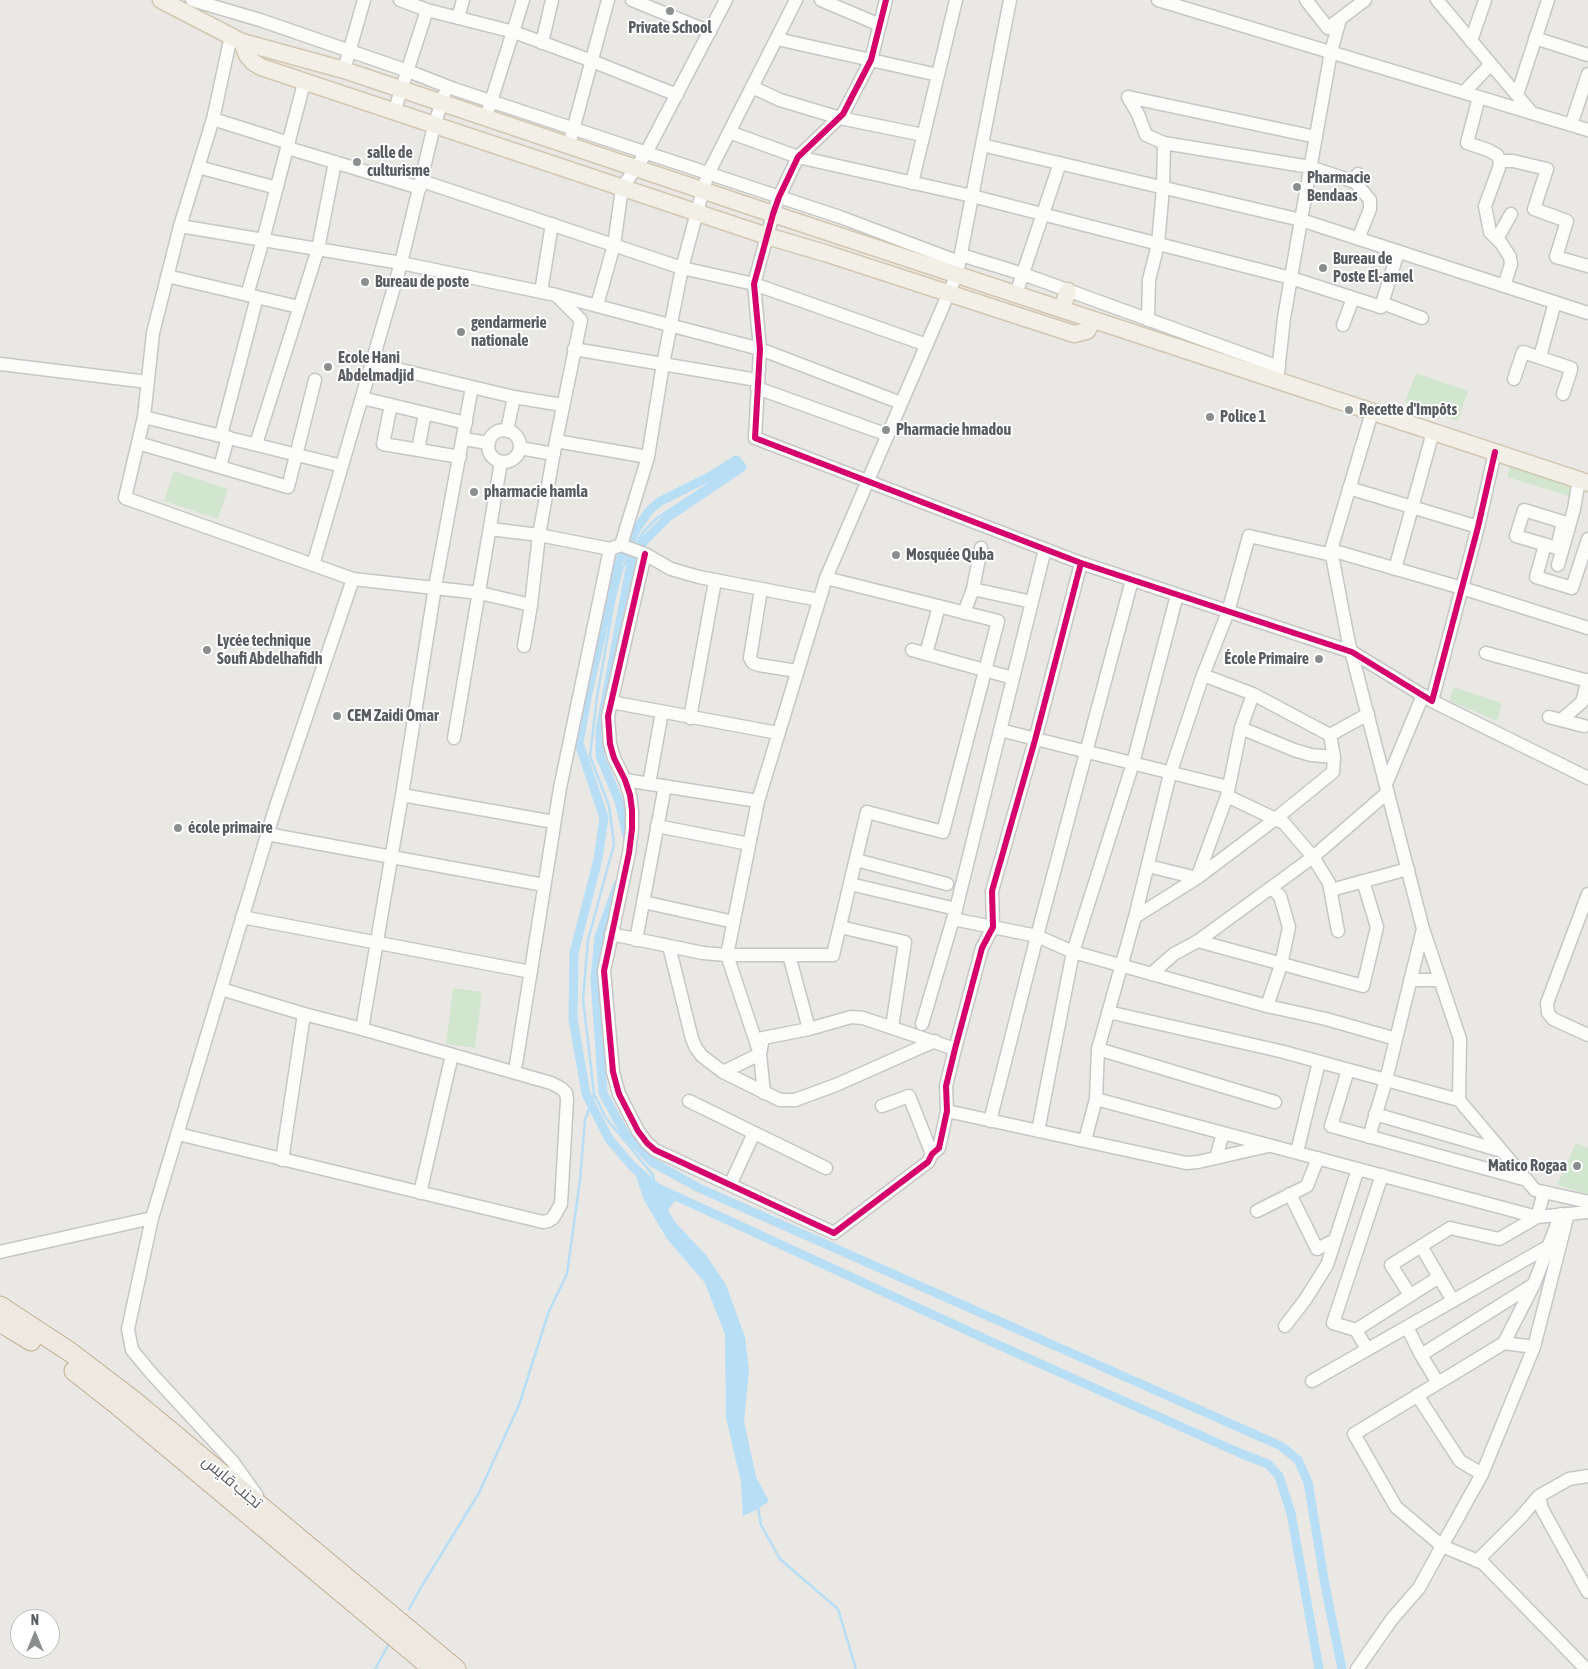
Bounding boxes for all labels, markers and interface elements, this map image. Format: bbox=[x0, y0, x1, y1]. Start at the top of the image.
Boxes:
marker: Private School bbox=[664, 5, 676, 17]
place label: Private School bbox=[628, 18, 712, 38]
place label: salle de culturisme bbox=[367, 143, 430, 181]
marker: salle de culturisme bbox=[351, 156, 363, 168]
place label: Pharmacie Bendaas bbox=[1307, 168, 1371, 206]
marker: Pharmacie Bendaas bbox=[1291, 181, 1303, 193]
place label: Bureau de Poste El-amel bbox=[1333, 249, 1413, 287]
marker: Bureau de Poste El-amel bbox=[1317, 262, 1329, 274]
place label: Bureau de poste bbox=[375, 272, 469, 292]
marker: Bureau de poste bbox=[359, 276, 371, 288]
place label: gendarmerie nationale bbox=[471, 313, 547, 351]
marker: gendarmerie nationale bbox=[455, 326, 467, 338]
place label: Ecole Hani Abdelmadjid bbox=[338, 348, 414, 386]
marker: Ecole Hani Abdelmadjid bbox=[322, 361, 334, 373]
place label: Recette d'Impôts bbox=[1359, 400, 1457, 420]
marker: Recette d'Impôts bbox=[1343, 404, 1355, 416]
place label: Police 1 bbox=[1220, 407, 1266, 427]
marker: Police 1 bbox=[1204, 411, 1216, 423]
place label: Pharmacie hmadou bbox=[896, 420, 1011, 440]
marker: Pharmacie hmadou bbox=[880, 424, 892, 436]
place label: pharmacie hamla bbox=[484, 482, 588, 502]
marker: pharmacie hamla bbox=[468, 486, 480, 498]
place label: Mosquée Quba bbox=[906, 545, 994, 565]
marker: Mosquée Quba bbox=[890, 549, 902, 561]
place label: Lycée technique Soufi Abdelhafidh bbox=[217, 631, 322, 669]
marker: Lycée technique Soufi Abdelhafidh bbox=[201, 644, 213, 656]
place label: École Primaire bbox=[1224, 649, 1309, 669]
marker: École Primaire bbox=[1313, 653, 1325, 665]
place label: CEM Zaidi Omar bbox=[347, 706, 439, 726]
marker: CEM Zaidi Omar bbox=[331, 710, 343, 722]
place label: école primaire bbox=[188, 818, 273, 838]
marker: école primaire bbox=[172, 822, 184, 834]
place label: Matico Rogaa bbox=[1488, 1156, 1567, 1176]
marker: Matico Rogaa bbox=[1571, 1160, 1583, 1172]
street label: تجنب قايس bbox=[198, 1451, 266, 1513]
north arrow bbox=[10, 1609, 60, 1659]
text: N bbox=[31, 1612, 39, 1628]

